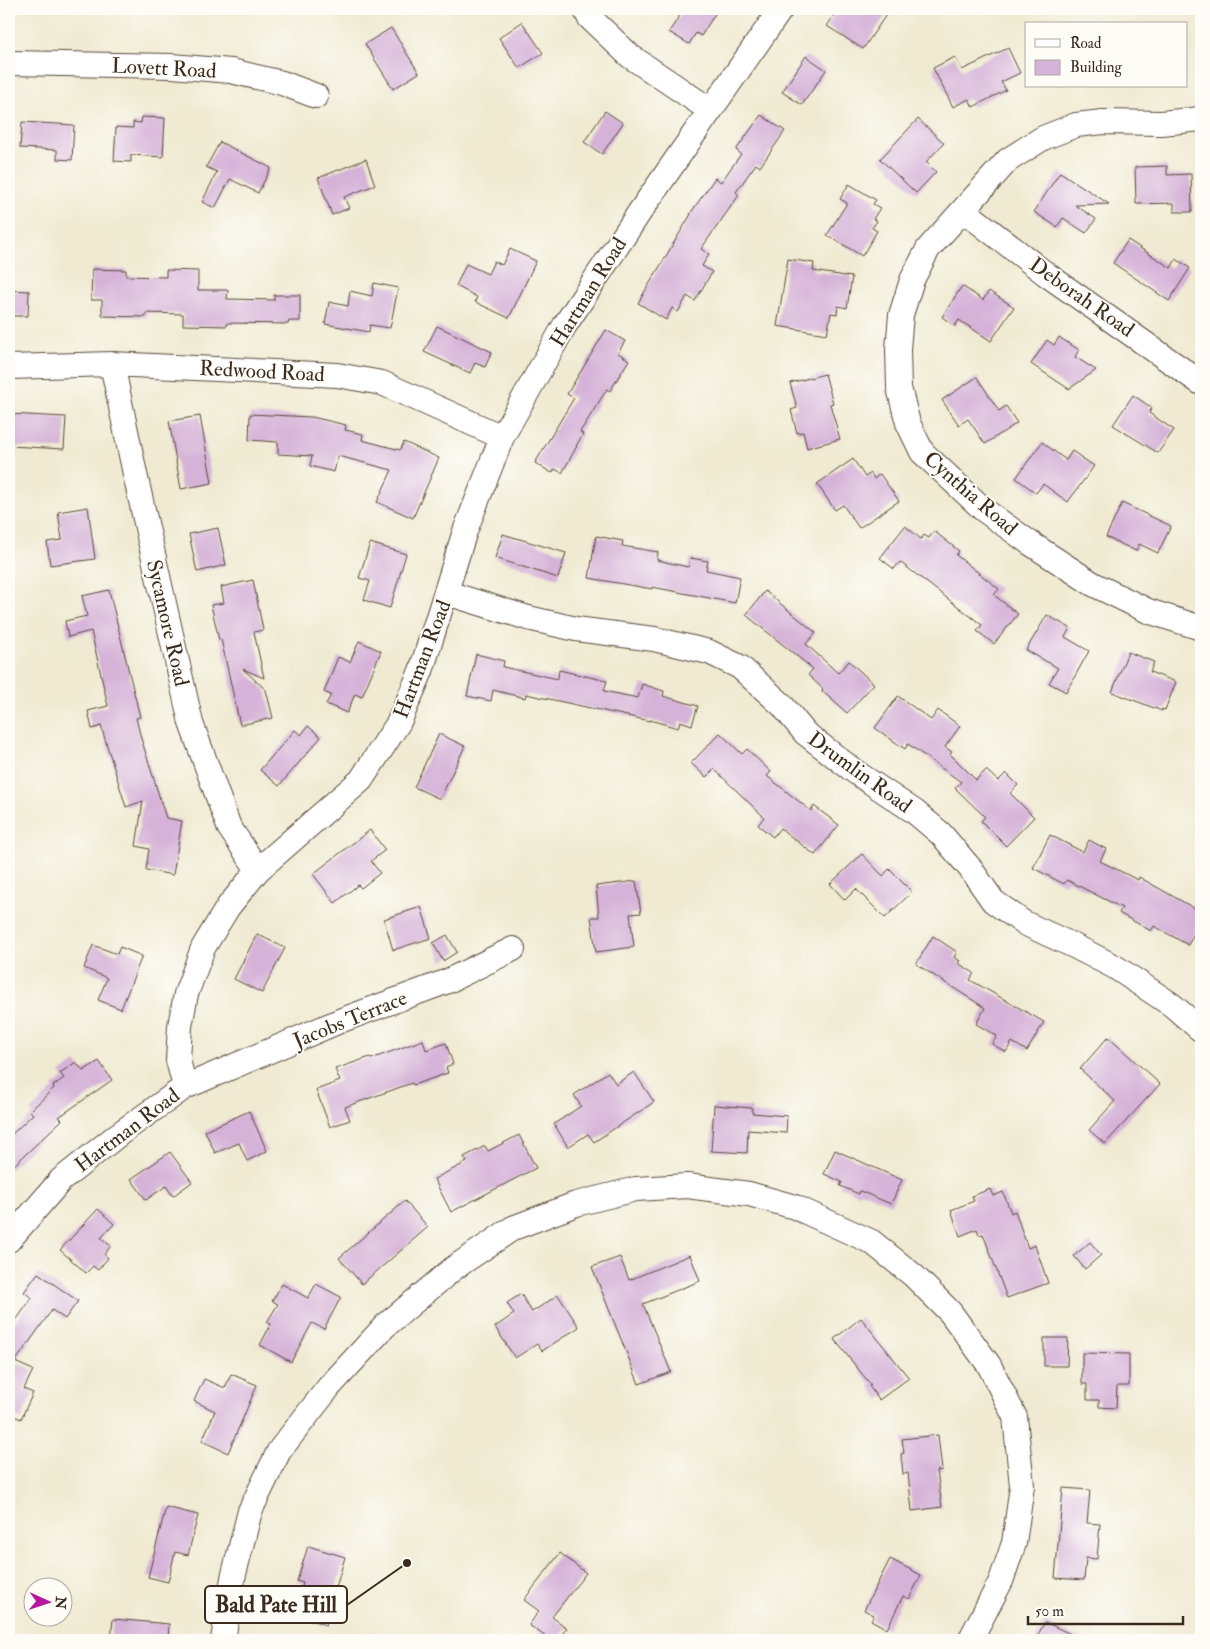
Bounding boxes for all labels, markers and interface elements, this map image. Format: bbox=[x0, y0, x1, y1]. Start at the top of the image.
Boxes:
legend bbox=[1025, 22, 1188, 88]
text: Road bbox=[1070, 34, 1102, 53]
street label: Lovett Road bbox=[111, 52, 218, 85]
text: Building bbox=[1070, 58, 1122, 77]
street label: Hartman Road bbox=[544, 232, 633, 352]
street label: Deborah Road bbox=[1024, 251, 1140, 344]
street label: Redwood Road bbox=[199, 355, 326, 388]
street label: Cynthia Road bbox=[918, 445, 1024, 542]
street label: Sycamore Road bbox=[140, 557, 195, 690]
street label: Hartman Road bbox=[388, 596, 458, 722]
street label: Drumlin Road bbox=[802, 726, 918, 820]
street label: Jacobs Terrace bbox=[288, 984, 411, 1055]
street label: Hartman Road bbox=[69, 1082, 186, 1179]
north arrow bbox=[22, 1576, 72, 1626]
callout: Bald Pate Hill bbox=[205, 1586, 347, 1623]
text: Bald Pate Hill bbox=[215, 1591, 337, 1619]
scale bar bbox=[1028, 1594, 1182, 1626]
text: N bbox=[52, 1595, 69, 1610]
text: 50 m bbox=[1035, 1602, 1064, 1621]

